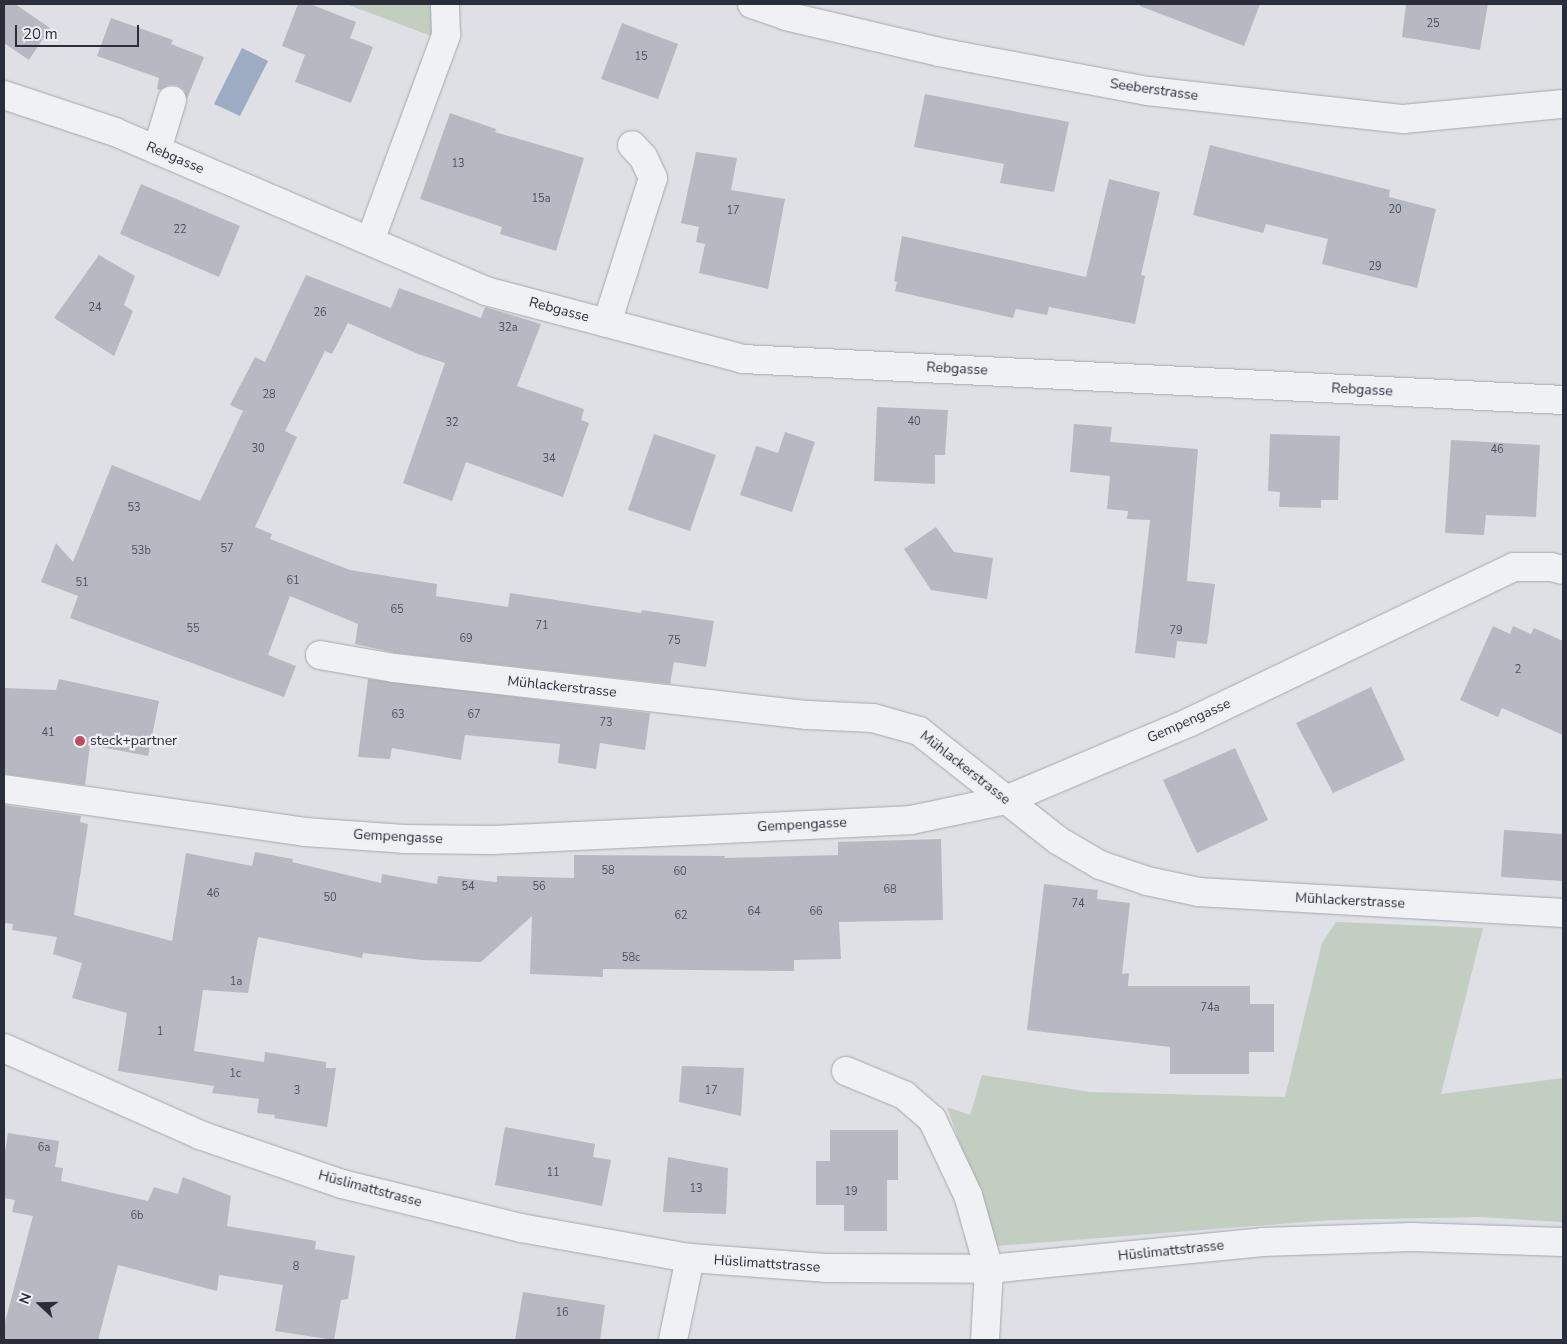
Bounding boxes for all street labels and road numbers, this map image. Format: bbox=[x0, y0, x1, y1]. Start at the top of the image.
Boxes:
street label: Seeberstrasse bbox=[1109, 75, 1199, 105]
street label: Rebgasse bbox=[143, 138, 207, 178]
street label: Rebgasse bbox=[527, 294, 591, 326]
street label: Rebgasse bbox=[926, 359, 988, 379]
street label: Rebgasse bbox=[1331, 380, 1393, 400]
street label: Mühlackerstrasse bbox=[506, 673, 618, 701]
street label: Gempengasse bbox=[1145, 695, 1233, 747]
street label: Mühlackerstrasse bbox=[917, 728, 1013, 808]
street label: Gempengasse bbox=[757, 814, 847, 836]
street label: Gempengasse bbox=[353, 826, 443, 848]
street label: Mühlackerstrasse bbox=[1295, 890, 1405, 912]
street label: Hüslimattstrasse bbox=[316, 1167, 424, 1211]
street label: Hüslimattstrasse bbox=[1117, 1237, 1225, 1265]
street label: Hüslimattstrasse bbox=[713, 1252, 821, 1276]

